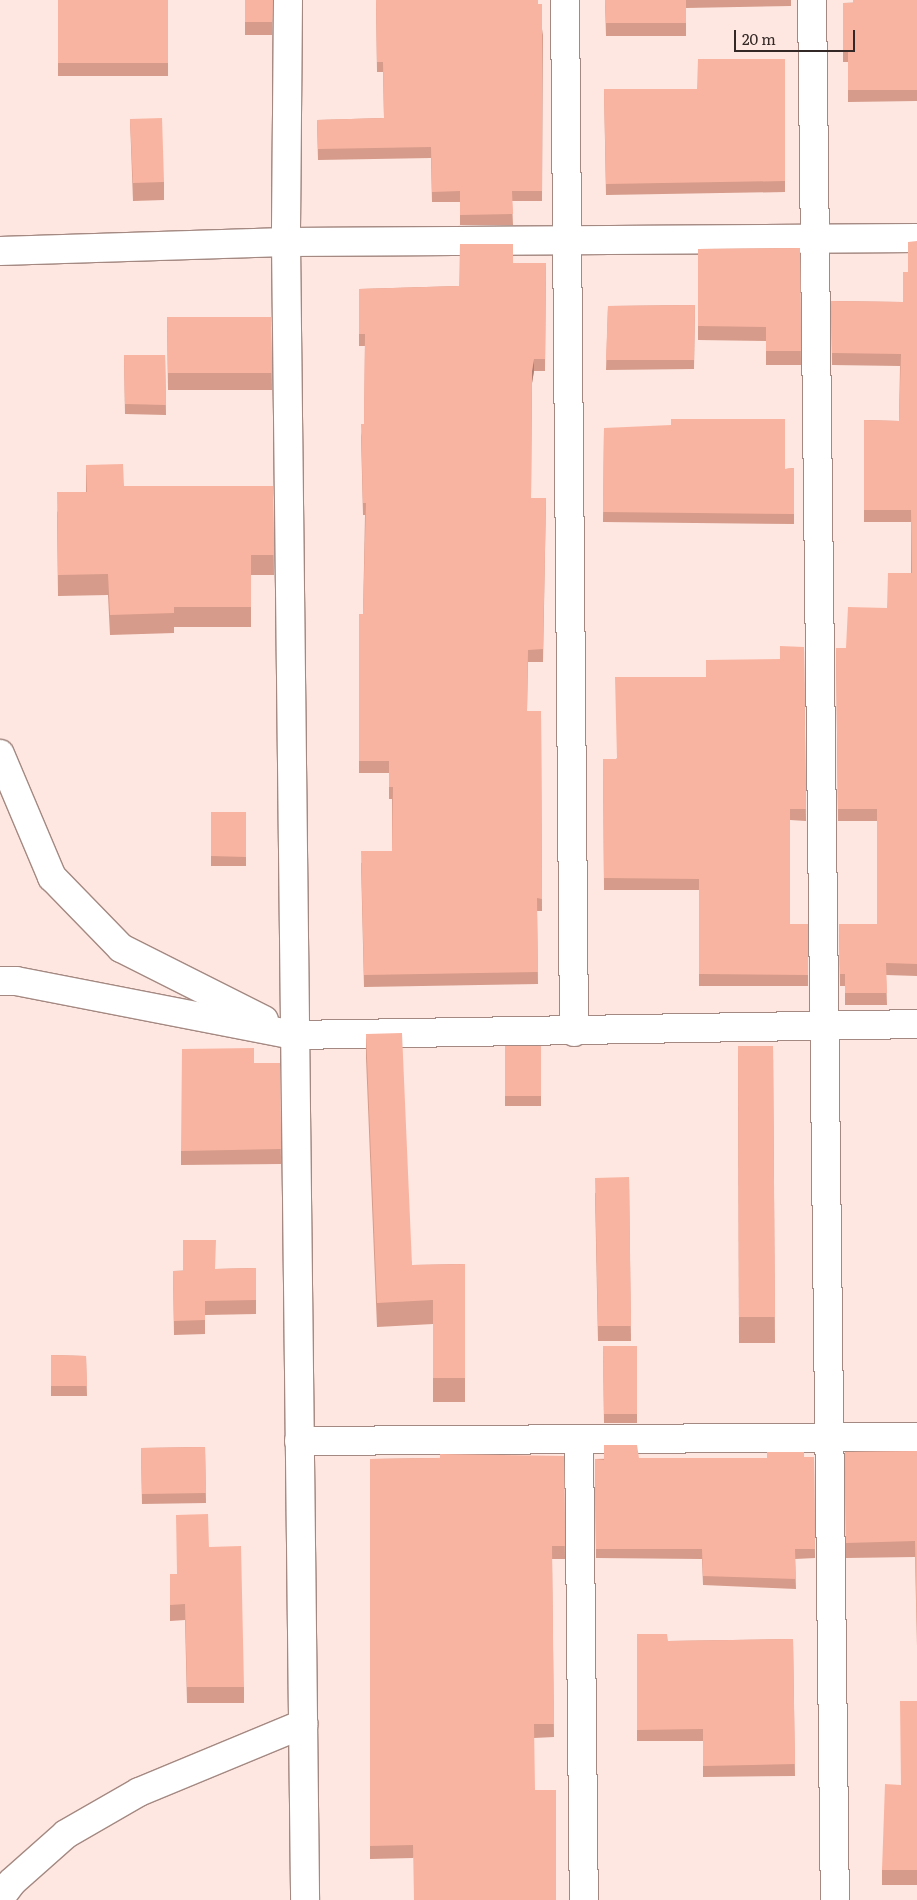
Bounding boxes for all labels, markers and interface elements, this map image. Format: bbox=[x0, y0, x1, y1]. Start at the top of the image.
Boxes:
scale bar bbox=[737, 20, 858, 52]
text: 20 m bbox=[742, 27, 776, 50]

